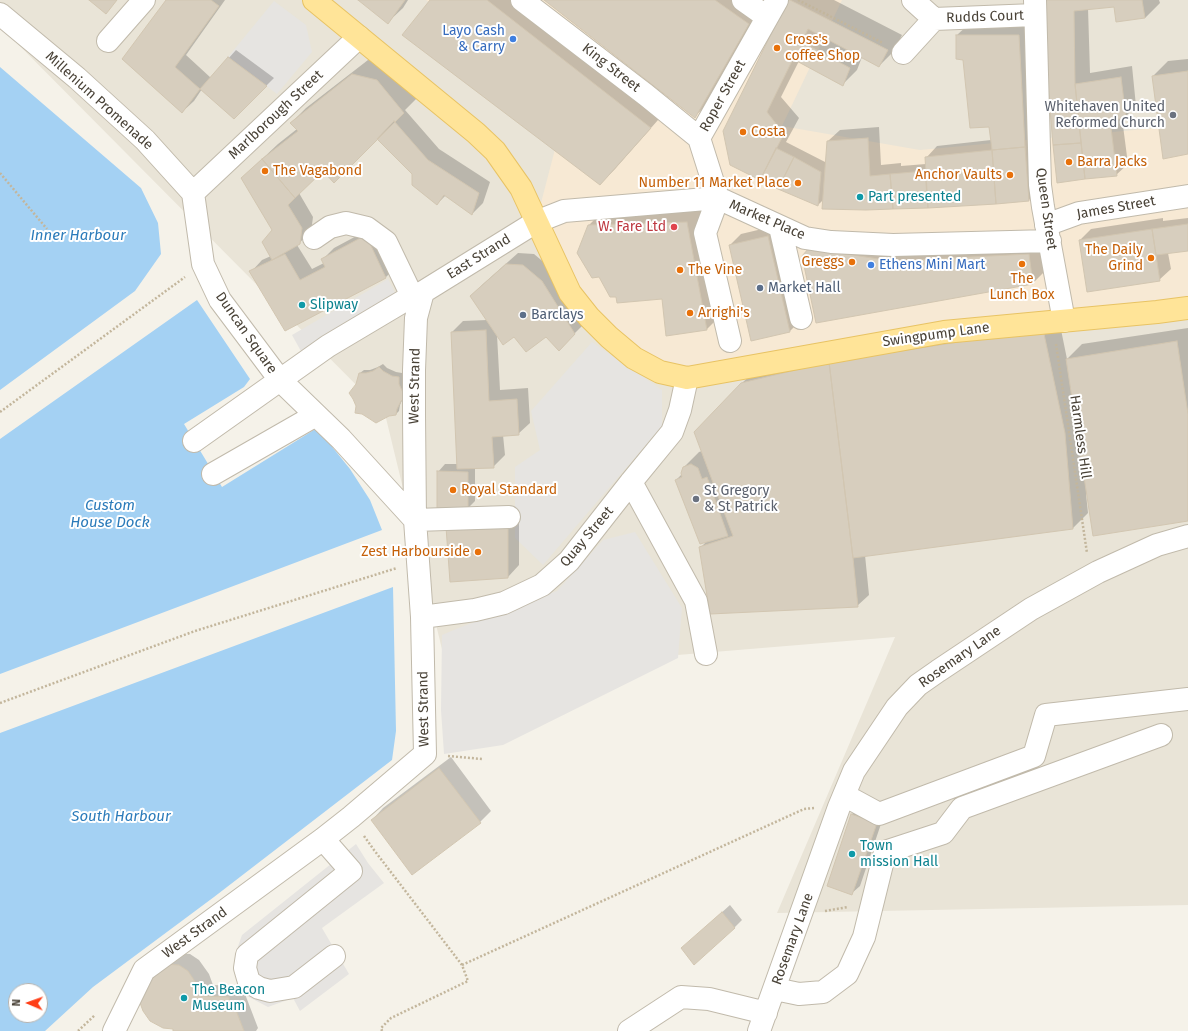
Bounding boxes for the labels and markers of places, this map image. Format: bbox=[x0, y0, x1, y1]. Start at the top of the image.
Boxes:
place label: Layo Cash & Carry bbox=[442, 23, 505, 56]
place label: Cross's coffee Shop bbox=[785, 32, 860, 64]
marker: Layo Cash & Carry bbox=[508, 34, 518, 44]
marker: Cross's coffee Shop bbox=[772, 43, 782, 53]
place label: Whitehaven United Reformed Church bbox=[1045, 99, 1165, 132]
marker: Whitehaven United Reformed Church bbox=[1168, 110, 1178, 120]
place label: Costa bbox=[751, 124, 786, 140]
marker: Costa bbox=[738, 127, 748, 137]
place label: Barra Jacks bbox=[1077, 154, 1147, 170]
marker: Barra Jacks bbox=[1064, 157, 1074, 167]
place label: The Vagabond bbox=[273, 163, 362, 179]
marker: The Vagabond bbox=[260, 166, 270, 176]
place label: Anchor Vaults bbox=[915, 167, 1002, 183]
marker: Anchor Vaults bbox=[1005, 170, 1015, 180]
place label: Number 11 Market Place bbox=[639, 175, 790, 191]
marker: Number 11 Market Place bbox=[793, 178, 803, 188]
place label: Part presented bbox=[868, 189, 961, 205]
marker: Part presented bbox=[855, 192, 865, 202]
place label: W. Fare Ltd bbox=[598, 219, 666, 235]
marker: W. Fare Ltd bbox=[669, 222, 679, 232]
place label: The Daily Grind bbox=[1085, 242, 1143, 274]
marker: The Daily Grind bbox=[1146, 253, 1156, 263]
place label: Greggs bbox=[802, 254, 844, 270]
marker: Greggs bbox=[847, 257, 857, 267]
place label: Ethens Mini Mart bbox=[879, 257, 985, 273]
marker: The Lunch Box bbox=[1017, 259, 1027, 269]
marker: Ethens Mini Mart bbox=[866, 260, 876, 270]
place label: The Vine bbox=[688, 262, 742, 278]
marker: The Vine bbox=[675, 265, 685, 275]
place label: The Lunch Box bbox=[989, 271, 1055, 304]
place label: Market Hall bbox=[768, 280, 841, 296]
marker: Market Hall bbox=[755, 283, 765, 293]
place label: Slipway bbox=[310, 297, 358, 313]
marker: Slipway bbox=[297, 300, 307, 310]
place label: Arrighi's bbox=[698, 305, 750, 321]
place label: Barclays bbox=[531, 307, 584, 323]
marker: Arrighi's bbox=[685, 308, 695, 318]
marker: Barclays bbox=[518, 310, 528, 320]
place label: Royal Standard bbox=[461, 482, 557, 498]
place label: St Gregory & St Patrick bbox=[704, 483, 778, 516]
marker: Royal Standard bbox=[448, 485, 458, 495]
marker: St Gregory & St Patrick bbox=[691, 494, 701, 504]
place label: Zest Harbourside bbox=[361, 544, 470, 560]
marker: Zest Harbourside bbox=[473, 547, 483, 557]
place label: Town mission Hall bbox=[860, 838, 938, 870]
marker: Town mission Hall bbox=[847, 849, 857, 859]
place label: The Beacon Museum bbox=[192, 982, 265, 1014]
marker: The Beacon Museum bbox=[179, 993, 189, 1003]

